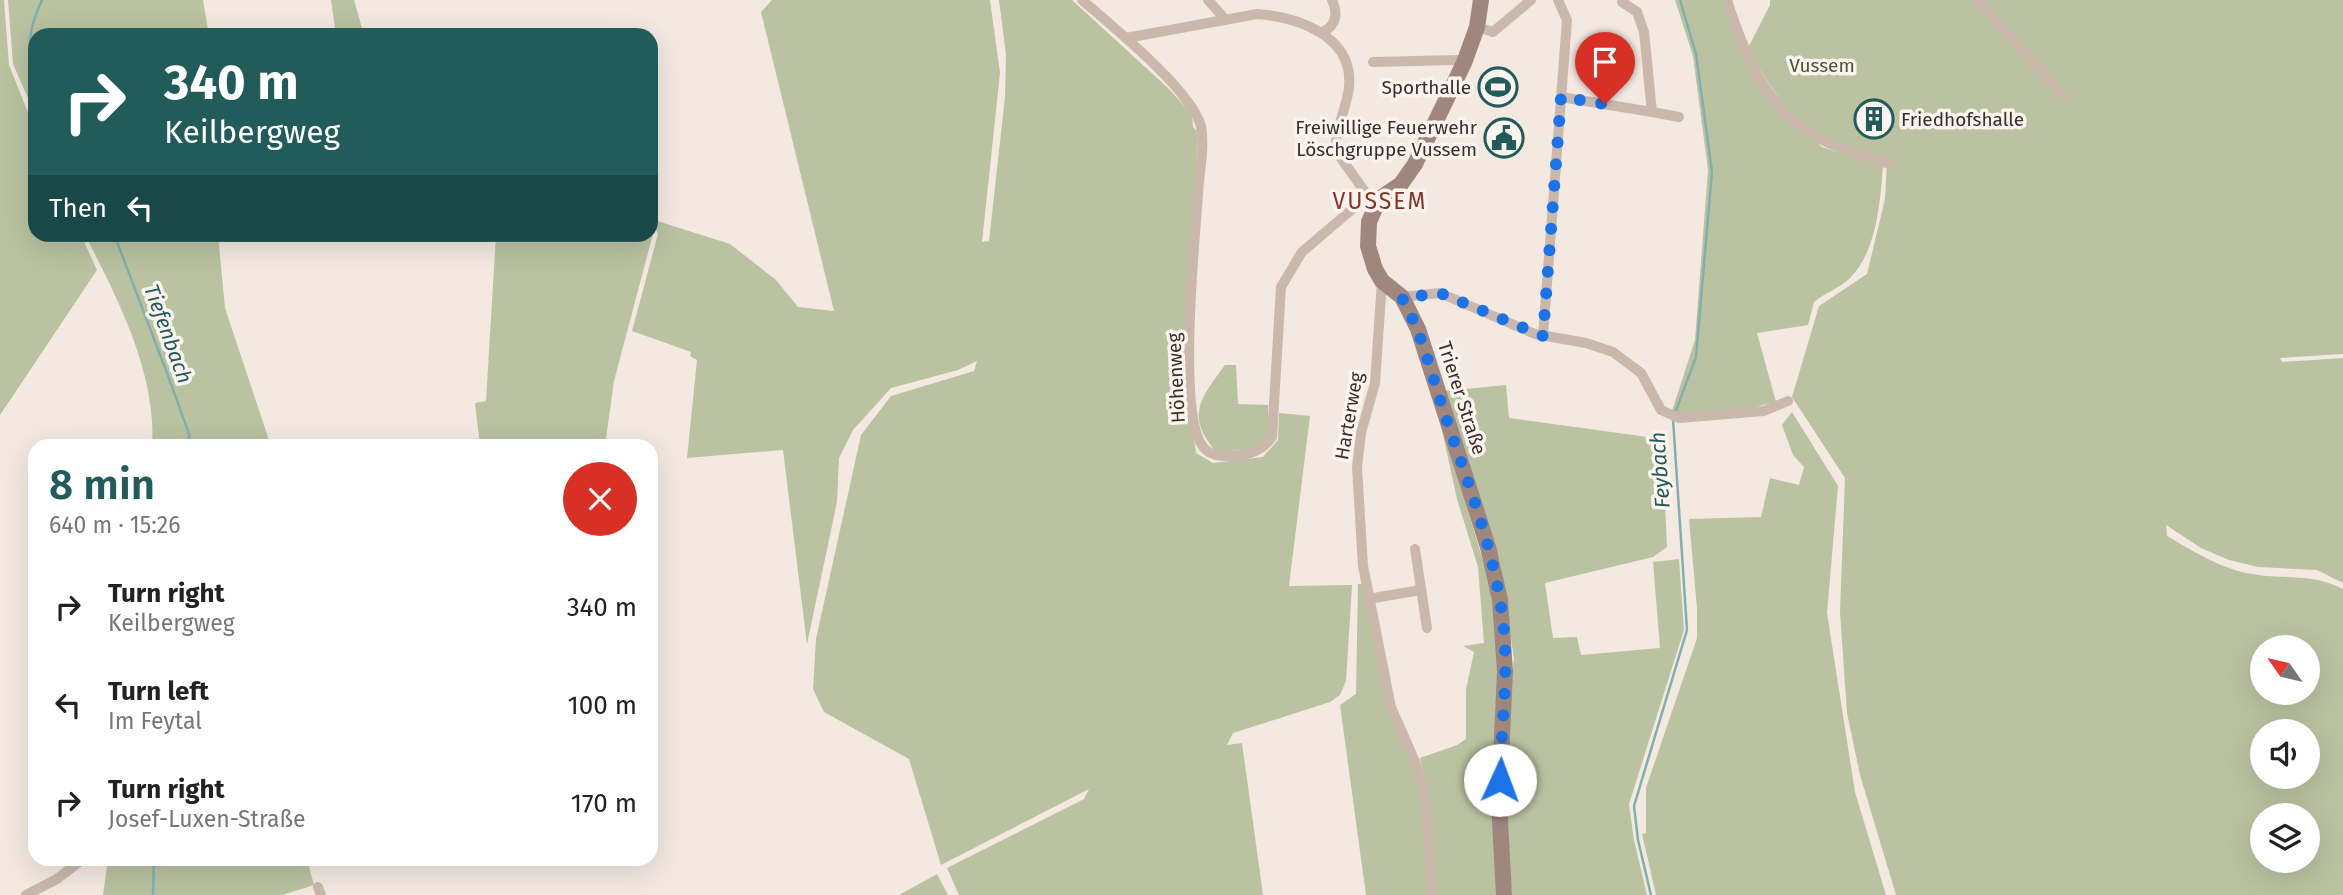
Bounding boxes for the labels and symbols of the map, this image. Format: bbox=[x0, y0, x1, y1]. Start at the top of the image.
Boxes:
pin bbox=[1575, 32, 1635, 104]
park label: Vussem bbox=[1789, 54, 1855, 77]
sports icon: Sporthalle bbox=[1477, 66, 1519, 108]
place label: Sporthalle bbox=[1381, 76, 1471, 99]
building icon: Friedhofshalle bbox=[1853, 98, 1895, 140]
place label: Friedhofshalle bbox=[1901, 108, 2024, 131]
place label: Freiwillige Feuerwehr Löschgruppe Vussem bbox=[1295, 116, 1478, 161]
public building icon: Freiwillige Feuerwehr Löschgruppe Vussem bbox=[1483, 117, 1525, 159]
district label: VUSSEM bbox=[1333, 187, 1427, 215]
water label: Tiefenbach bbox=[138, 281, 198, 387]
street label: Höhenweg bbox=[1162, 332, 1190, 424]
street label: Trierer Straße bbox=[1433, 339, 1491, 457]
street label: Harterweg bbox=[1330, 370, 1368, 462]
water label: Feybach bbox=[1644, 431, 1676, 509]
north arrow bbox=[2250, 635, 2320, 705]
position arrow bbox=[1463, 743, 1537, 817]

